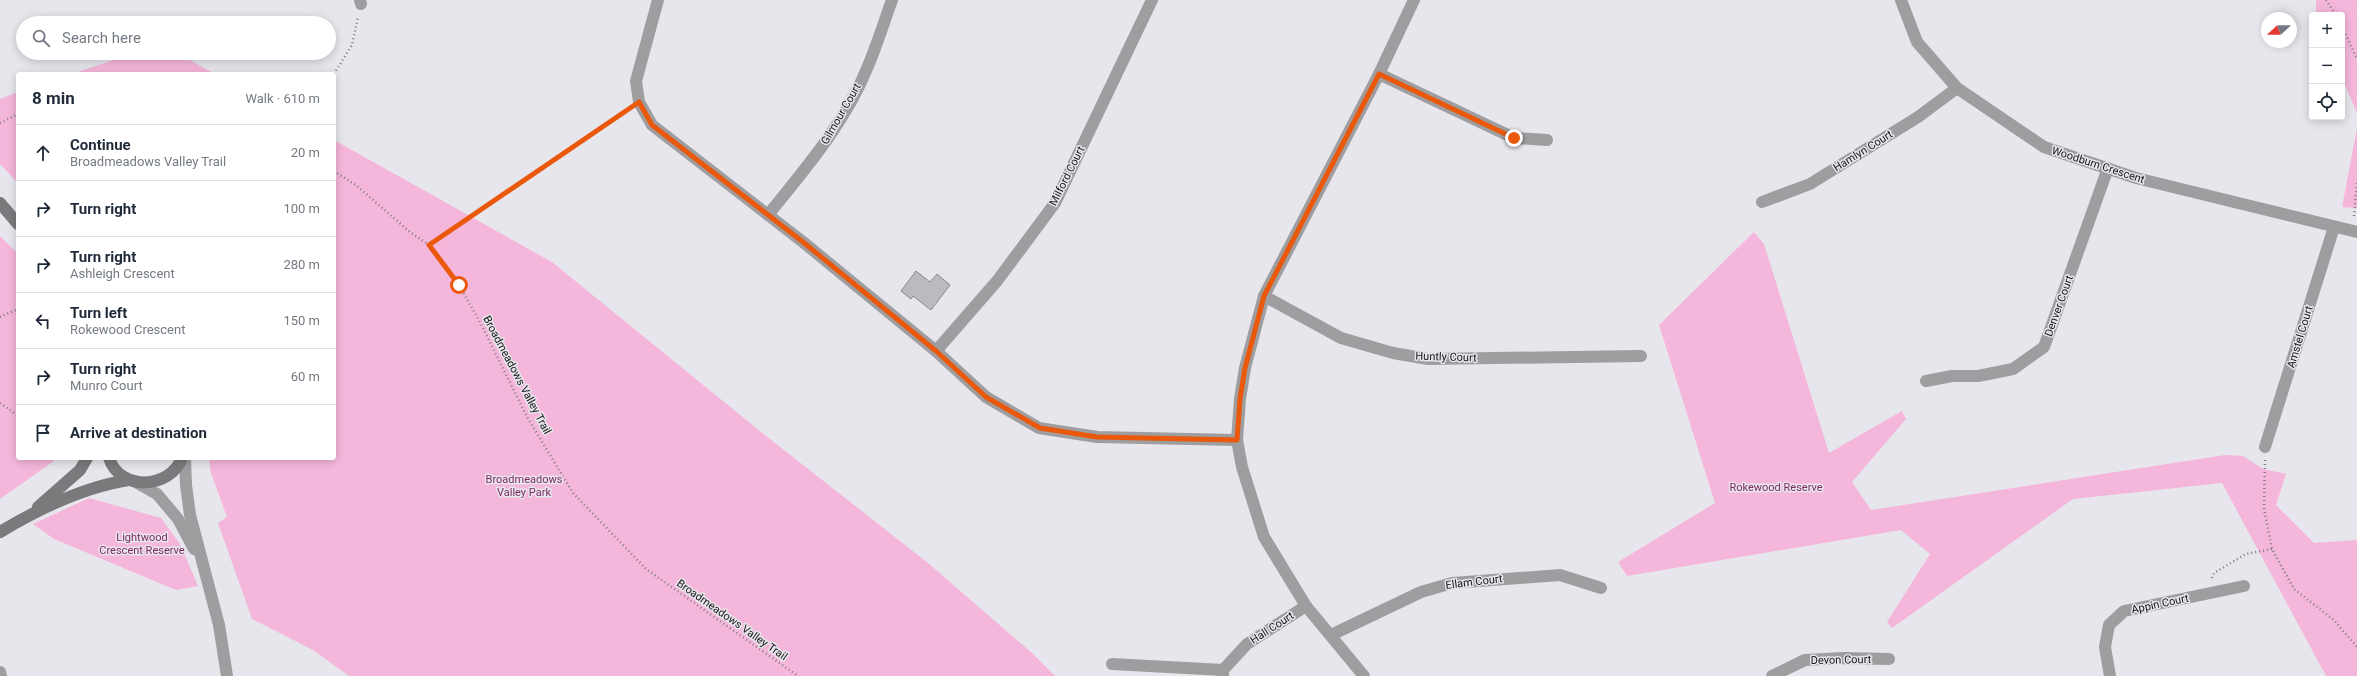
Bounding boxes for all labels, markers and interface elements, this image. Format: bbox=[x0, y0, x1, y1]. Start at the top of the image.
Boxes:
north arrow bbox=[2261, 12, 2297, 48]
map controls bbox=[2309, 12, 2345, 120]
button: + bbox=[2309, 12, 2345, 48]
search box bbox=[16, 16, 336, 60]
icon: search bbox=[30, 27, 52, 49]
text: Search here bbox=[62, 29, 141, 47]
button: − bbox=[2309, 48, 2345, 84]
street label: Gilmour Court bbox=[818, 81, 864, 147]
button: locate bbox=[2309, 84, 2345, 120]
text: 8 min bbox=[32, 88, 75, 108]
text: Walk · 610 m bbox=[245, 91, 320, 106]
street label: Hamlyn Court bbox=[1831, 127, 1895, 174]
route end bbox=[1505, 129, 1523, 147]
text: Continue bbox=[70, 136, 131, 154]
icon: ahead bbox=[32, 142, 54, 164]
street label: Milford Court bbox=[1047, 144, 1088, 208]
street label: Woodburn Crescent bbox=[2050, 144, 2146, 186]
text: 20 m bbox=[291, 145, 320, 160]
text: Broadmeadows Valley Trail bbox=[70, 154, 226, 169]
icon: right bbox=[32, 198, 54, 220]
text: Turn right bbox=[70, 200, 136, 218]
text: 100 m bbox=[283, 201, 320, 216]
text: Turn right bbox=[70, 248, 136, 266]
icon: right bbox=[32, 254, 54, 276]
text: 280 m bbox=[283, 257, 320, 272]
text: Ashleigh Crescent bbox=[70, 266, 175, 281]
street label: Denver Court bbox=[2042, 273, 2076, 338]
route start bbox=[450, 276, 468, 294]
text: Turn left bbox=[70, 304, 127, 322]
street label: Amstel Court bbox=[2284, 304, 2316, 370]
icon: left bbox=[32, 310, 54, 332]
text: 150 m bbox=[283, 313, 320, 328]
street label: Broadmeadows Valley Trail bbox=[480, 314, 554, 436]
text: Rokewood Crescent bbox=[70, 322, 185, 337]
street label: Huntly Court bbox=[1415, 349, 1477, 365]
text: Turn right bbox=[70, 360, 136, 378]
icon: right bbox=[32, 366, 54, 388]
text: 60 m bbox=[291, 369, 320, 384]
text: Munro Court bbox=[70, 378, 143, 393]
icon: arrive bbox=[32, 422, 54, 444]
text: Arrive at destination bbox=[70, 424, 207, 442]
park label: Broadmeadows Valley Park bbox=[486, 473, 563, 499]
park label: Rokewood Reserve bbox=[1729, 481, 1823, 494]
park label: Lightwood Crescent Reserve bbox=[99, 531, 185, 557]
street label: Ellam Court bbox=[1445, 572, 1503, 592]
street label: Broadmeadows Valley Trail bbox=[674, 577, 790, 663]
street label: Appin Court bbox=[2130, 592, 2190, 616]
street label: Hall Court bbox=[1248, 609, 1296, 647]
street label: Devon Court bbox=[1811, 653, 1872, 667]

